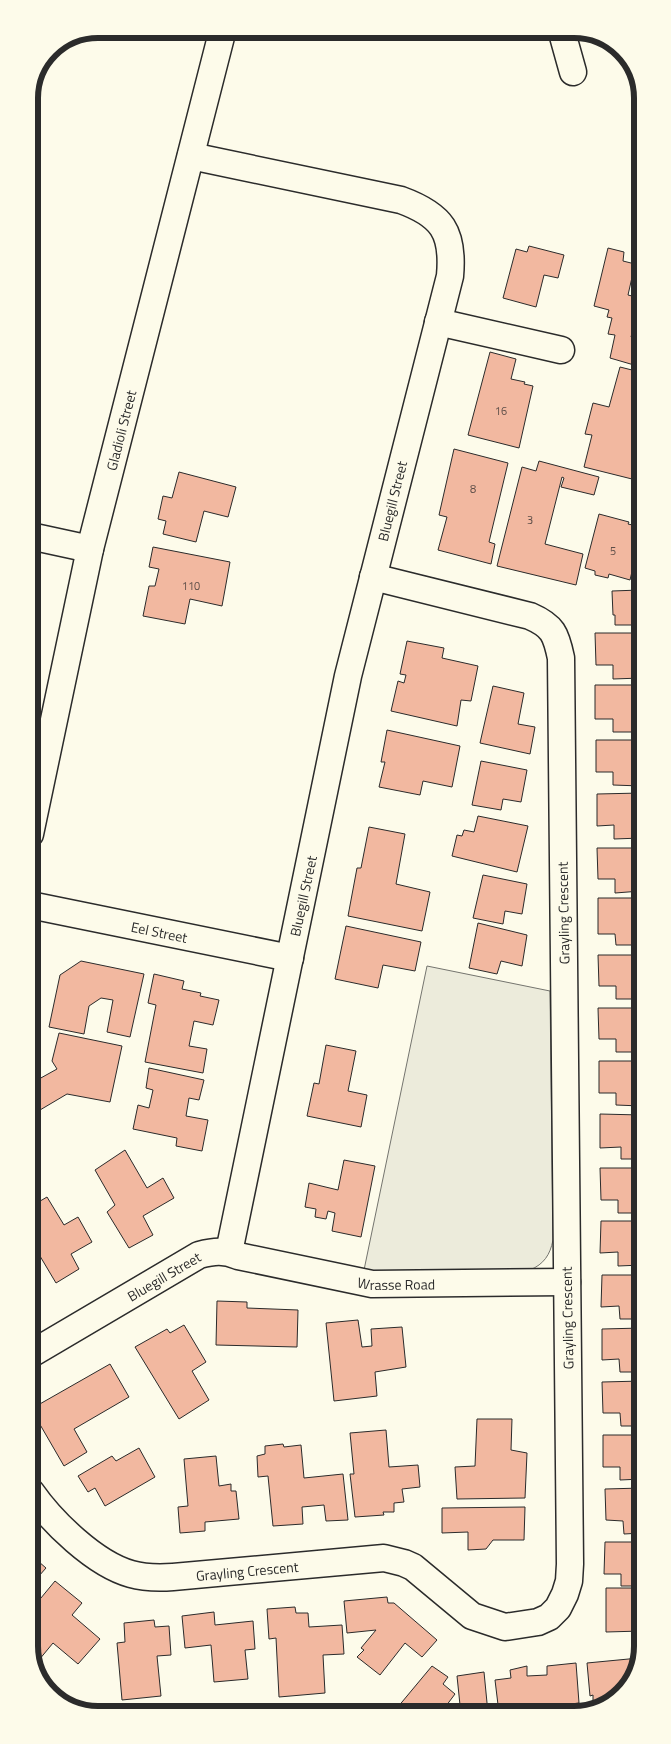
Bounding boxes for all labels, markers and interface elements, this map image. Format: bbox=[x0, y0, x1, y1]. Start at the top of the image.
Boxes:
street label: Gladioli Street bbox=[100, 388, 141, 473]
house number: 16 bbox=[495, 403, 507, 419]
street label: Bluegill Street bbox=[372, 458, 412, 543]
house number: 8 bbox=[470, 481, 476, 497]
house number: 3 bbox=[527, 512, 533, 528]
house number: 5 bbox=[610, 543, 616, 559]
house number: 110 bbox=[182, 578, 200, 594]
street label: Bluegill Street bbox=[284, 854, 322, 938]
street label: Grayling Crescent bbox=[552, 861, 574, 964]
street label: Eel Street bbox=[129, 915, 190, 947]
street label: Bluegill Street bbox=[123, 1246, 205, 1306]
street label: Grayling Crescent bbox=[556, 1266, 578, 1369]
street label: Wrasse Road bbox=[356, 1271, 435, 1295]
street label: Grayling Crescent bbox=[195, 1555, 299, 1585]

